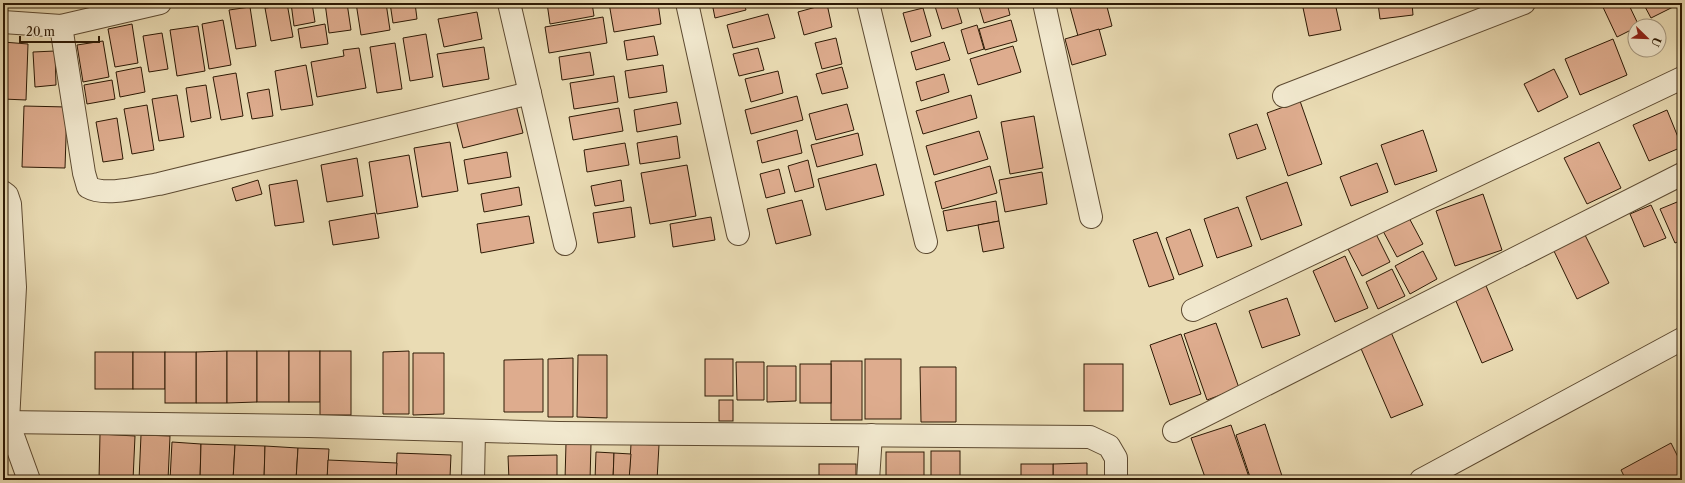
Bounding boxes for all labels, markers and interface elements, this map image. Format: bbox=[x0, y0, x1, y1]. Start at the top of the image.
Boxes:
scale bar bbox=[20, 18, 99, 44]
north arrow bbox=[1627, 18, 1667, 58]
text: 20 m bbox=[26, 24, 55, 39]
text: U bbox=[1648, 35, 1664, 49]

